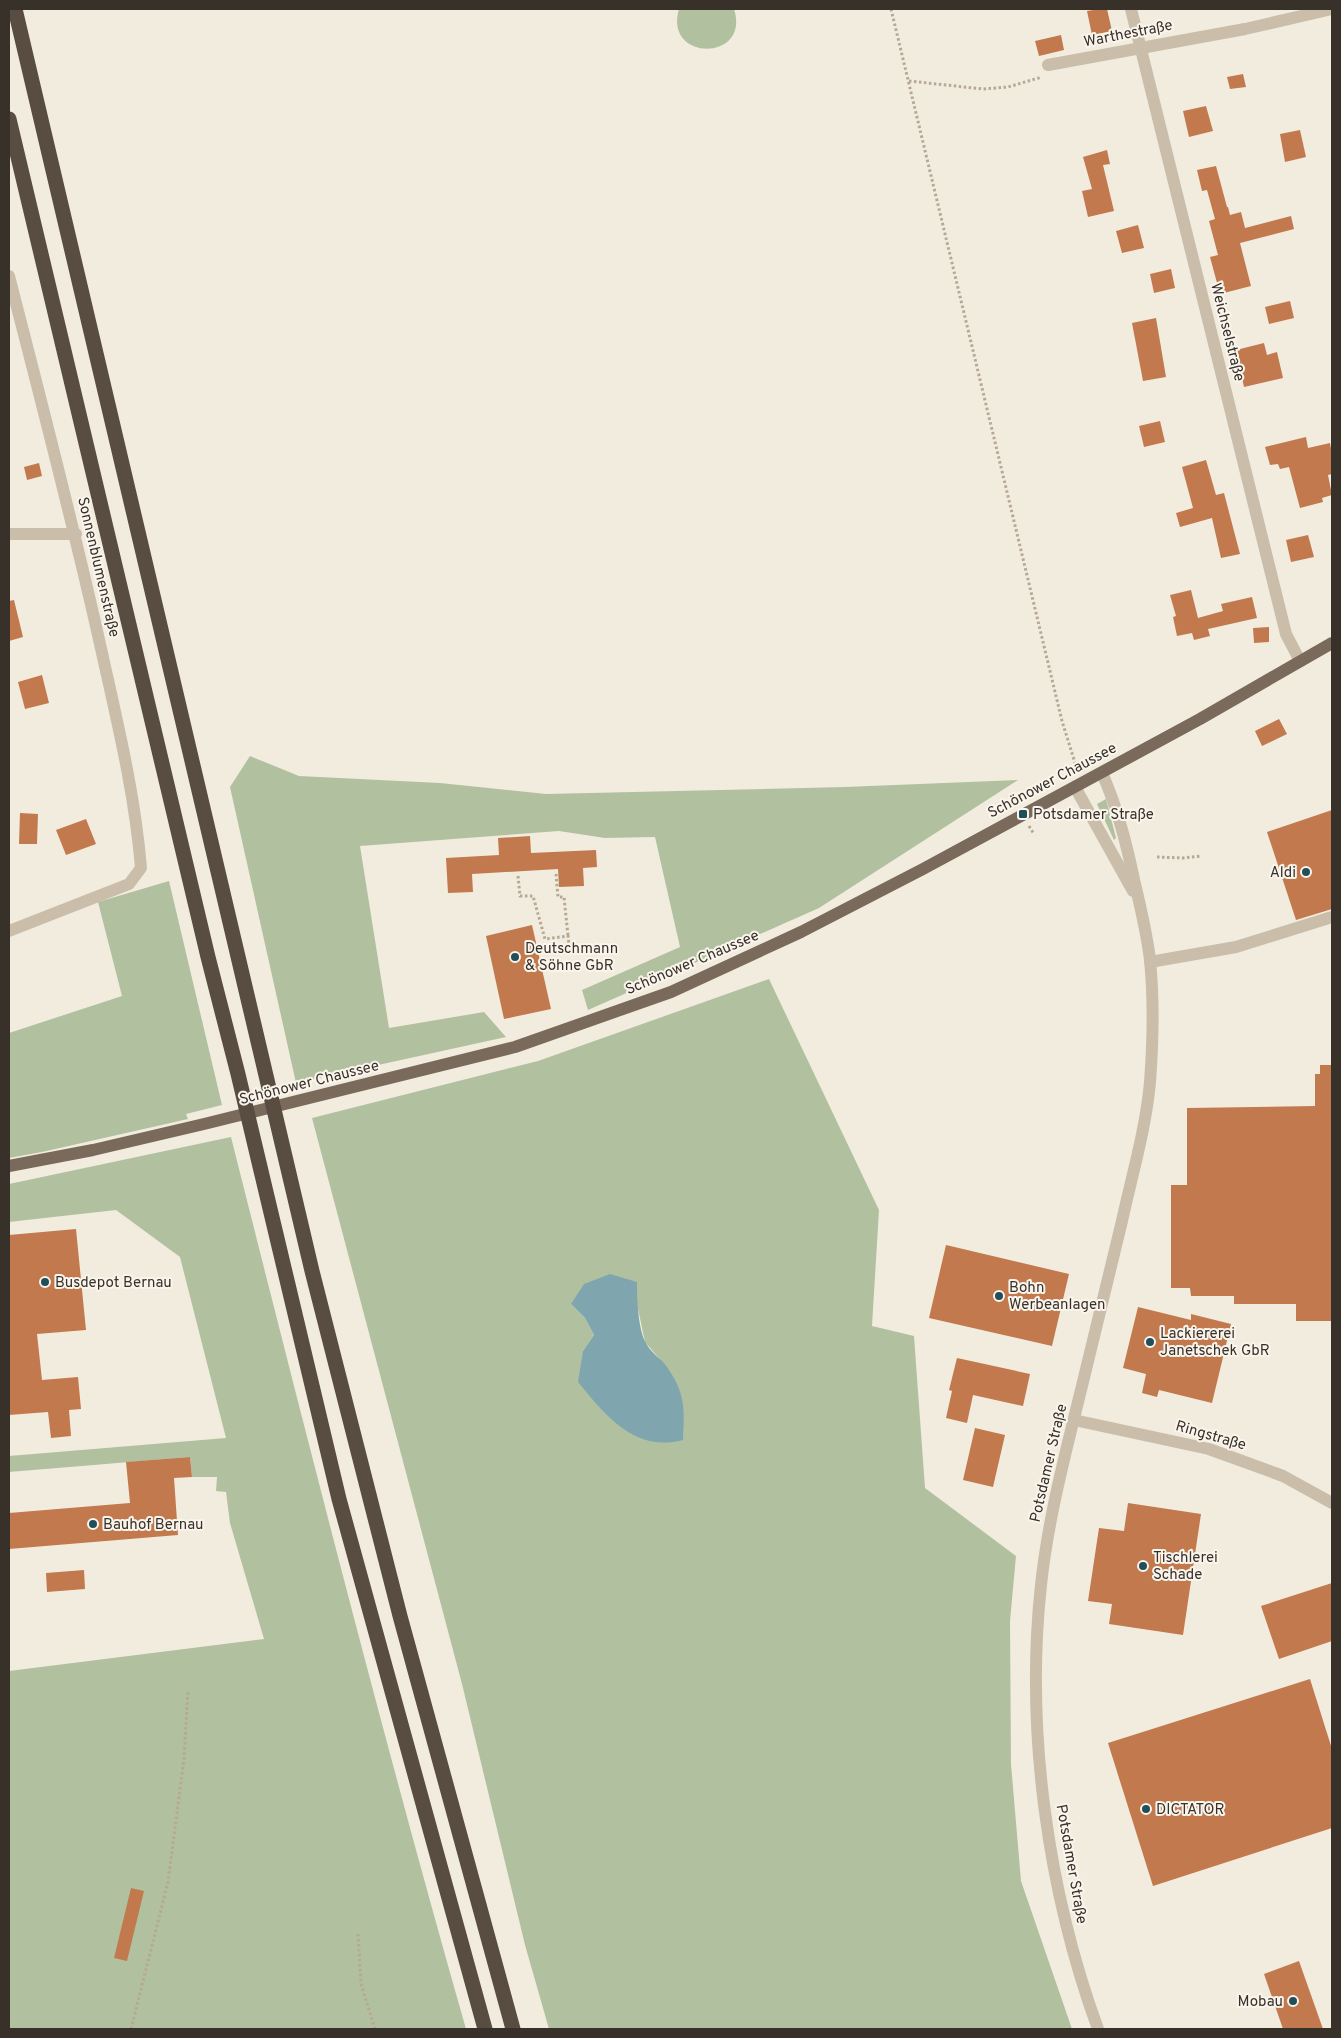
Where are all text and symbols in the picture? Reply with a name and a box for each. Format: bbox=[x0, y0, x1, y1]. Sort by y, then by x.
street label: Warthestraße bbox=[1082, 17, 1174, 52]
street label: Weichselstraße bbox=[1205, 281, 1248, 384]
street label: Sonnenblumenstraße bbox=[72, 495, 123, 639]
street label: Schönower Chaussee bbox=[985, 739, 1120, 823]
place label: Potsdamer Straße bbox=[1033, 806, 1154, 825]
marker: Potsdamer Straße bbox=[1017, 808, 1029, 820]
place label: Aldi bbox=[1270, 864, 1296, 883]
marker: Aldi bbox=[1300, 866, 1312, 878]
street label: Schönower Chaussee bbox=[623, 927, 762, 1000]
place label: Deutschmann & Söhne GbR bbox=[525, 940, 618, 976]
marker: Deutschmann & Söhne GbR bbox=[509, 951, 521, 963]
street label: Schönower Chaussee bbox=[237, 1057, 381, 1110]
place label: Busdepot Bernau bbox=[55, 1274, 172, 1293]
marker: Busdepot Bernau bbox=[39, 1276, 51, 1288]
place label: Bohn Werbeanlagen bbox=[1009, 1279, 1106, 1315]
marker: Bohn Werbeanlagen bbox=[993, 1290, 1005, 1302]
place label: Lackiererei Janetschek GbR bbox=[1160, 1325, 1270, 1361]
marker: Lackiererei Janetschek GbR bbox=[1144, 1336, 1156, 1348]
street label: Potsdamer Straße bbox=[1027, 1402, 1072, 1524]
street label: Ringstraße bbox=[1173, 1417, 1248, 1456]
place label: Bauhof Bernau bbox=[103, 1516, 204, 1535]
marker: Bauhof Bernau bbox=[87, 1518, 99, 1530]
place label: Tischlerei Schade bbox=[1153, 1549, 1218, 1585]
marker: Tischlerei Schade bbox=[1137, 1560, 1149, 1572]
place label: DICTATOR bbox=[1156, 1801, 1224, 1820]
street label: Potsdamer Straße bbox=[1051, 1803, 1090, 1925]
marker: DICTATOR bbox=[1140, 1803, 1152, 1815]
place label: Mobau bbox=[1238, 1993, 1283, 2012]
marker: Mobau bbox=[1287, 1995, 1299, 2007]

